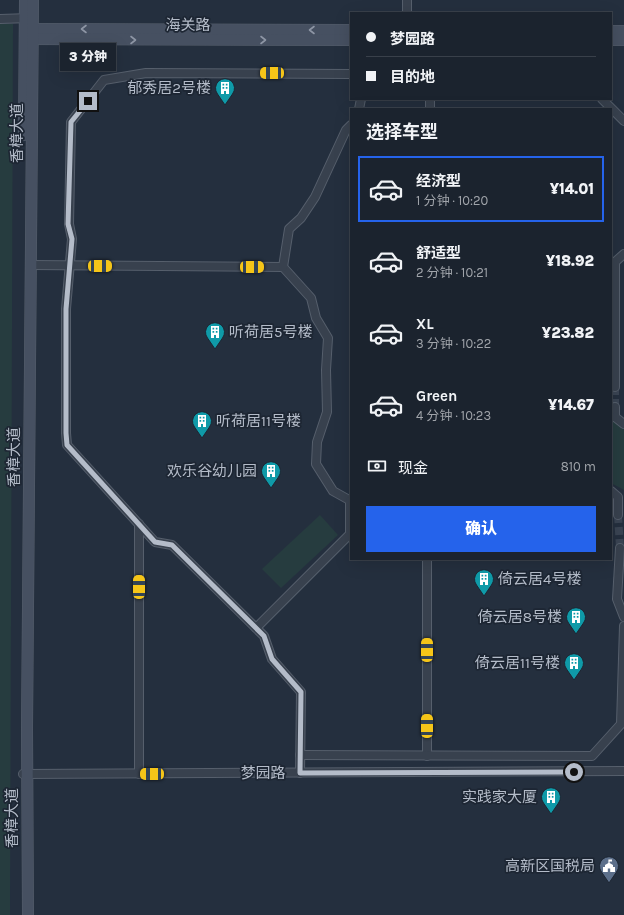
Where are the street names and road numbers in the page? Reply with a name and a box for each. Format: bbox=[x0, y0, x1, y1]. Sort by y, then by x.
street label: 海关路 bbox=[165, 16, 211, 34]
street label: 香樟大道 bbox=[8, 103, 26, 163]
street label: 香樟大道 bbox=[5, 427, 23, 487]
street label: 梦园路 bbox=[240, 764, 286, 782]
street label: 香樟大道 bbox=[3, 788, 21, 848]

